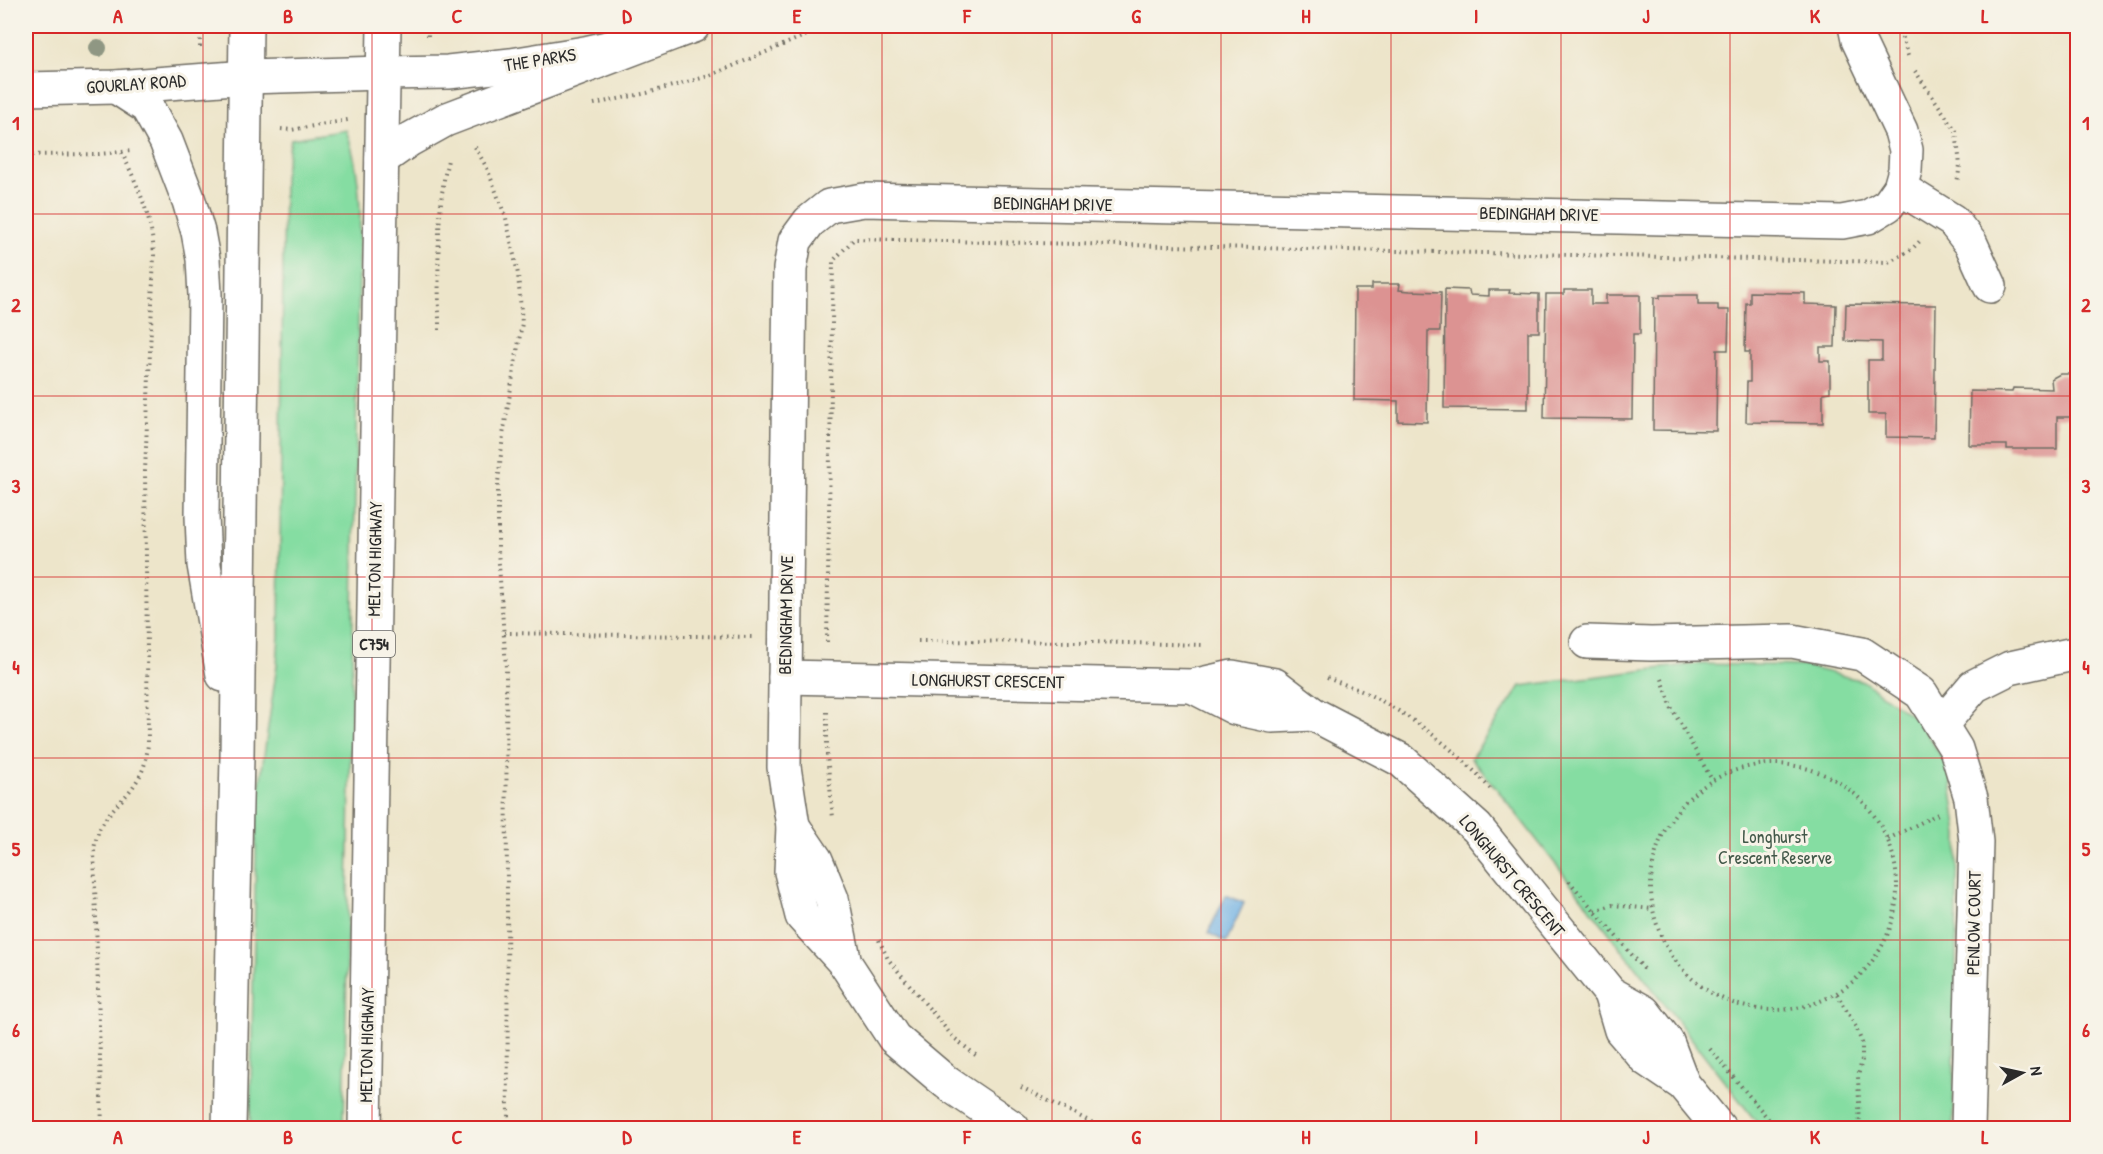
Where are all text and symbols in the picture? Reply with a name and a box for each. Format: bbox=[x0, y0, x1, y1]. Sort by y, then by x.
text: A bbox=[113, 2, 123, 29]
text: B bbox=[283, 2, 293, 29]
text: C bbox=[452, 2, 463, 29]
text: D bbox=[622, 2, 632, 29]
text: E bbox=[793, 2, 802, 29]
text: F bbox=[962, 2, 972, 29]
text: G bbox=[1131, 2, 1141, 29]
text: H bbox=[1301, 2, 1311, 29]
text: I bbox=[1474, 2, 1478, 29]
text: J bbox=[1642, 2, 1650, 29]
text: K bbox=[1810, 2, 1821, 29]
text: L bbox=[1981, 2, 1989, 29]
street label: THE PARKS bbox=[502, 42, 578, 78]
street label: GOURLAY ROAD bbox=[85, 68, 187, 99]
text: 1 bbox=[12, 109, 20, 136]
text: 1 bbox=[2082, 109, 2090, 136]
street label: BEDINGHAM DRIVE bbox=[993, 190, 1113, 217]
street label: BEDINGHAM DRIVE bbox=[1479, 200, 1599, 227]
text: 2 bbox=[11, 291, 21, 318]
text: 2 bbox=[2081, 291, 2091, 318]
text: 3 bbox=[12, 472, 21, 499]
text: 3 bbox=[2082, 472, 2091, 499]
street label: MELTON HIGHWAY bbox=[361, 501, 388, 617]
street label: BEDINGHAM DRIVE bbox=[772, 555, 799, 675]
road number: C754 bbox=[353, 631, 395, 657]
text: 4 bbox=[12, 653, 20, 680]
text: 4 bbox=[2082, 653, 2090, 680]
street label: LONGHURST CRESCENT bbox=[912, 667, 1065, 694]
street label: LONGHURST CRESCENT bbox=[1454, 809, 1571, 942]
park label: Longhurst Crescent Reserve bbox=[1718, 824, 1832, 870]
text: 5 bbox=[12, 835, 21, 862]
text: 5 bbox=[2082, 835, 2091, 862]
street label: PENLOW COURT bbox=[1960, 870, 1987, 975]
street label: MELTON HIGHWAY bbox=[353, 987, 380, 1103]
text: 6 bbox=[12, 1016, 20, 1043]
text: 6 bbox=[2082, 1016, 2090, 1043]
north arrow bbox=[1992, 1043, 2052, 1103]
text: N bbox=[2025, 1065, 2048, 1077]
text: A bbox=[113, 1123, 123, 1150]
text: B bbox=[283, 1123, 293, 1150]
text: C bbox=[452, 1123, 463, 1150]
text: D bbox=[622, 1123, 632, 1150]
text: E bbox=[793, 1123, 802, 1150]
text: F bbox=[962, 1123, 972, 1150]
text: G bbox=[1131, 1123, 1141, 1150]
text: H bbox=[1301, 1123, 1311, 1150]
text: I bbox=[1474, 1123, 1478, 1150]
text: J bbox=[1642, 1123, 1650, 1150]
text: K bbox=[1810, 1123, 1821, 1150]
text: L bbox=[1981, 1123, 1989, 1150]

